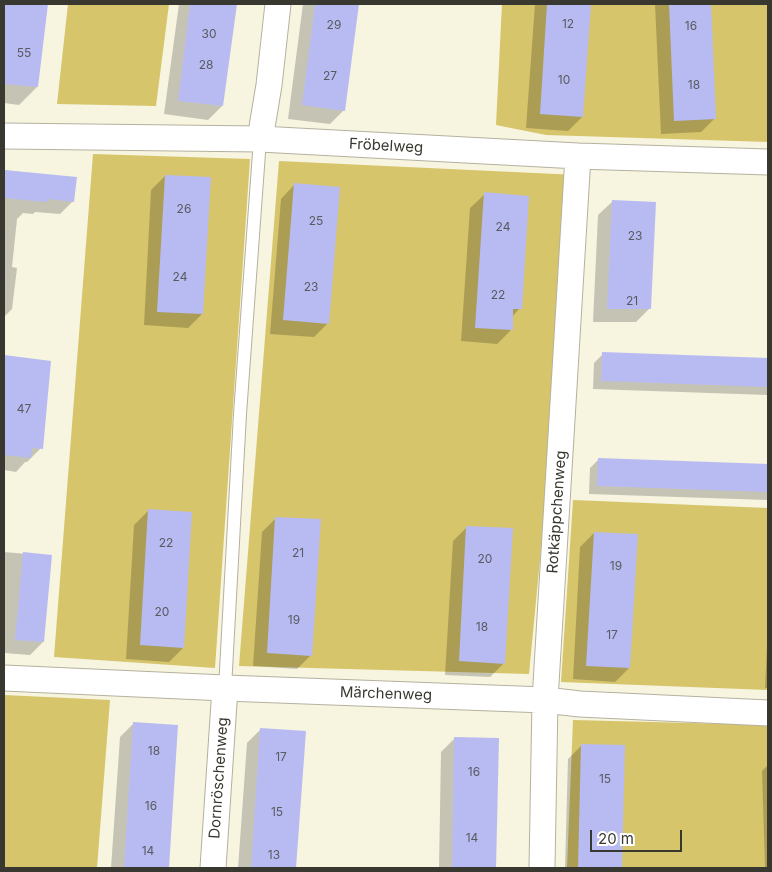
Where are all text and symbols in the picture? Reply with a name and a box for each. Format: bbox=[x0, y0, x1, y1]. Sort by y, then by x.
house number: 12 bbox=[562, 17, 574, 31]
house number: 29 bbox=[327, 18, 341, 32]
house number: 16 bbox=[685, 19, 697, 33]
house number: 30 bbox=[202, 27, 216, 41]
house number: 55 bbox=[17, 46, 31, 60]
house number: 28 bbox=[199, 58, 213, 72]
house number: 27 bbox=[323, 69, 337, 83]
house number: 10 bbox=[558, 73, 570, 87]
house number: 18 bbox=[688, 78, 700, 92]
street label: Fröbelweg bbox=[348, 135, 424, 157]
house number: 26 bbox=[177, 202, 191, 216]
house number: 25 bbox=[309, 214, 323, 228]
house number: 24 bbox=[496, 220, 510, 234]
house number: 23 bbox=[628, 229, 642, 243]
house number: 24 bbox=[173, 270, 187, 284]
house number: 23 bbox=[304, 280, 318, 294]
house number: 22 bbox=[491, 288, 505, 302]
house number: 21 bbox=[626, 294, 638, 308]
house number: 47 bbox=[17, 402, 31, 416]
street label: Rotkäppchenweg bbox=[544, 450, 570, 574]
house number: 22 bbox=[159, 536, 173, 550]
house number: 21 bbox=[292, 546, 304, 560]
house number: 20 bbox=[478, 552, 492, 566]
house number: 19 bbox=[610, 559, 622, 573]
house number: 20 bbox=[155, 605, 169, 619]
house number: 19 bbox=[288, 613, 300, 627]
house number: 18 bbox=[476, 620, 488, 634]
house number: 17 bbox=[606, 628, 618, 642]
street label: Märchenweg bbox=[340, 683, 432, 705]
street label: Dornröschenweg bbox=[206, 717, 232, 839]
house number: 18 bbox=[148, 744, 160, 758]
house number: 17 bbox=[275, 750, 287, 764]
house number: 16 bbox=[468, 765, 480, 779]
house number: 15 bbox=[599, 772, 611, 786]
house number: 16 bbox=[145, 799, 157, 813]
house number: 15 bbox=[271, 805, 283, 819]
scale bar bbox=[592, 820, 684, 852]
text: 20 m bbox=[598, 829, 634, 848]
house number: 14 bbox=[466, 831, 478, 845]
house number: 14 bbox=[142, 844, 154, 858]
house number: 13 bbox=[268, 848, 280, 862]

